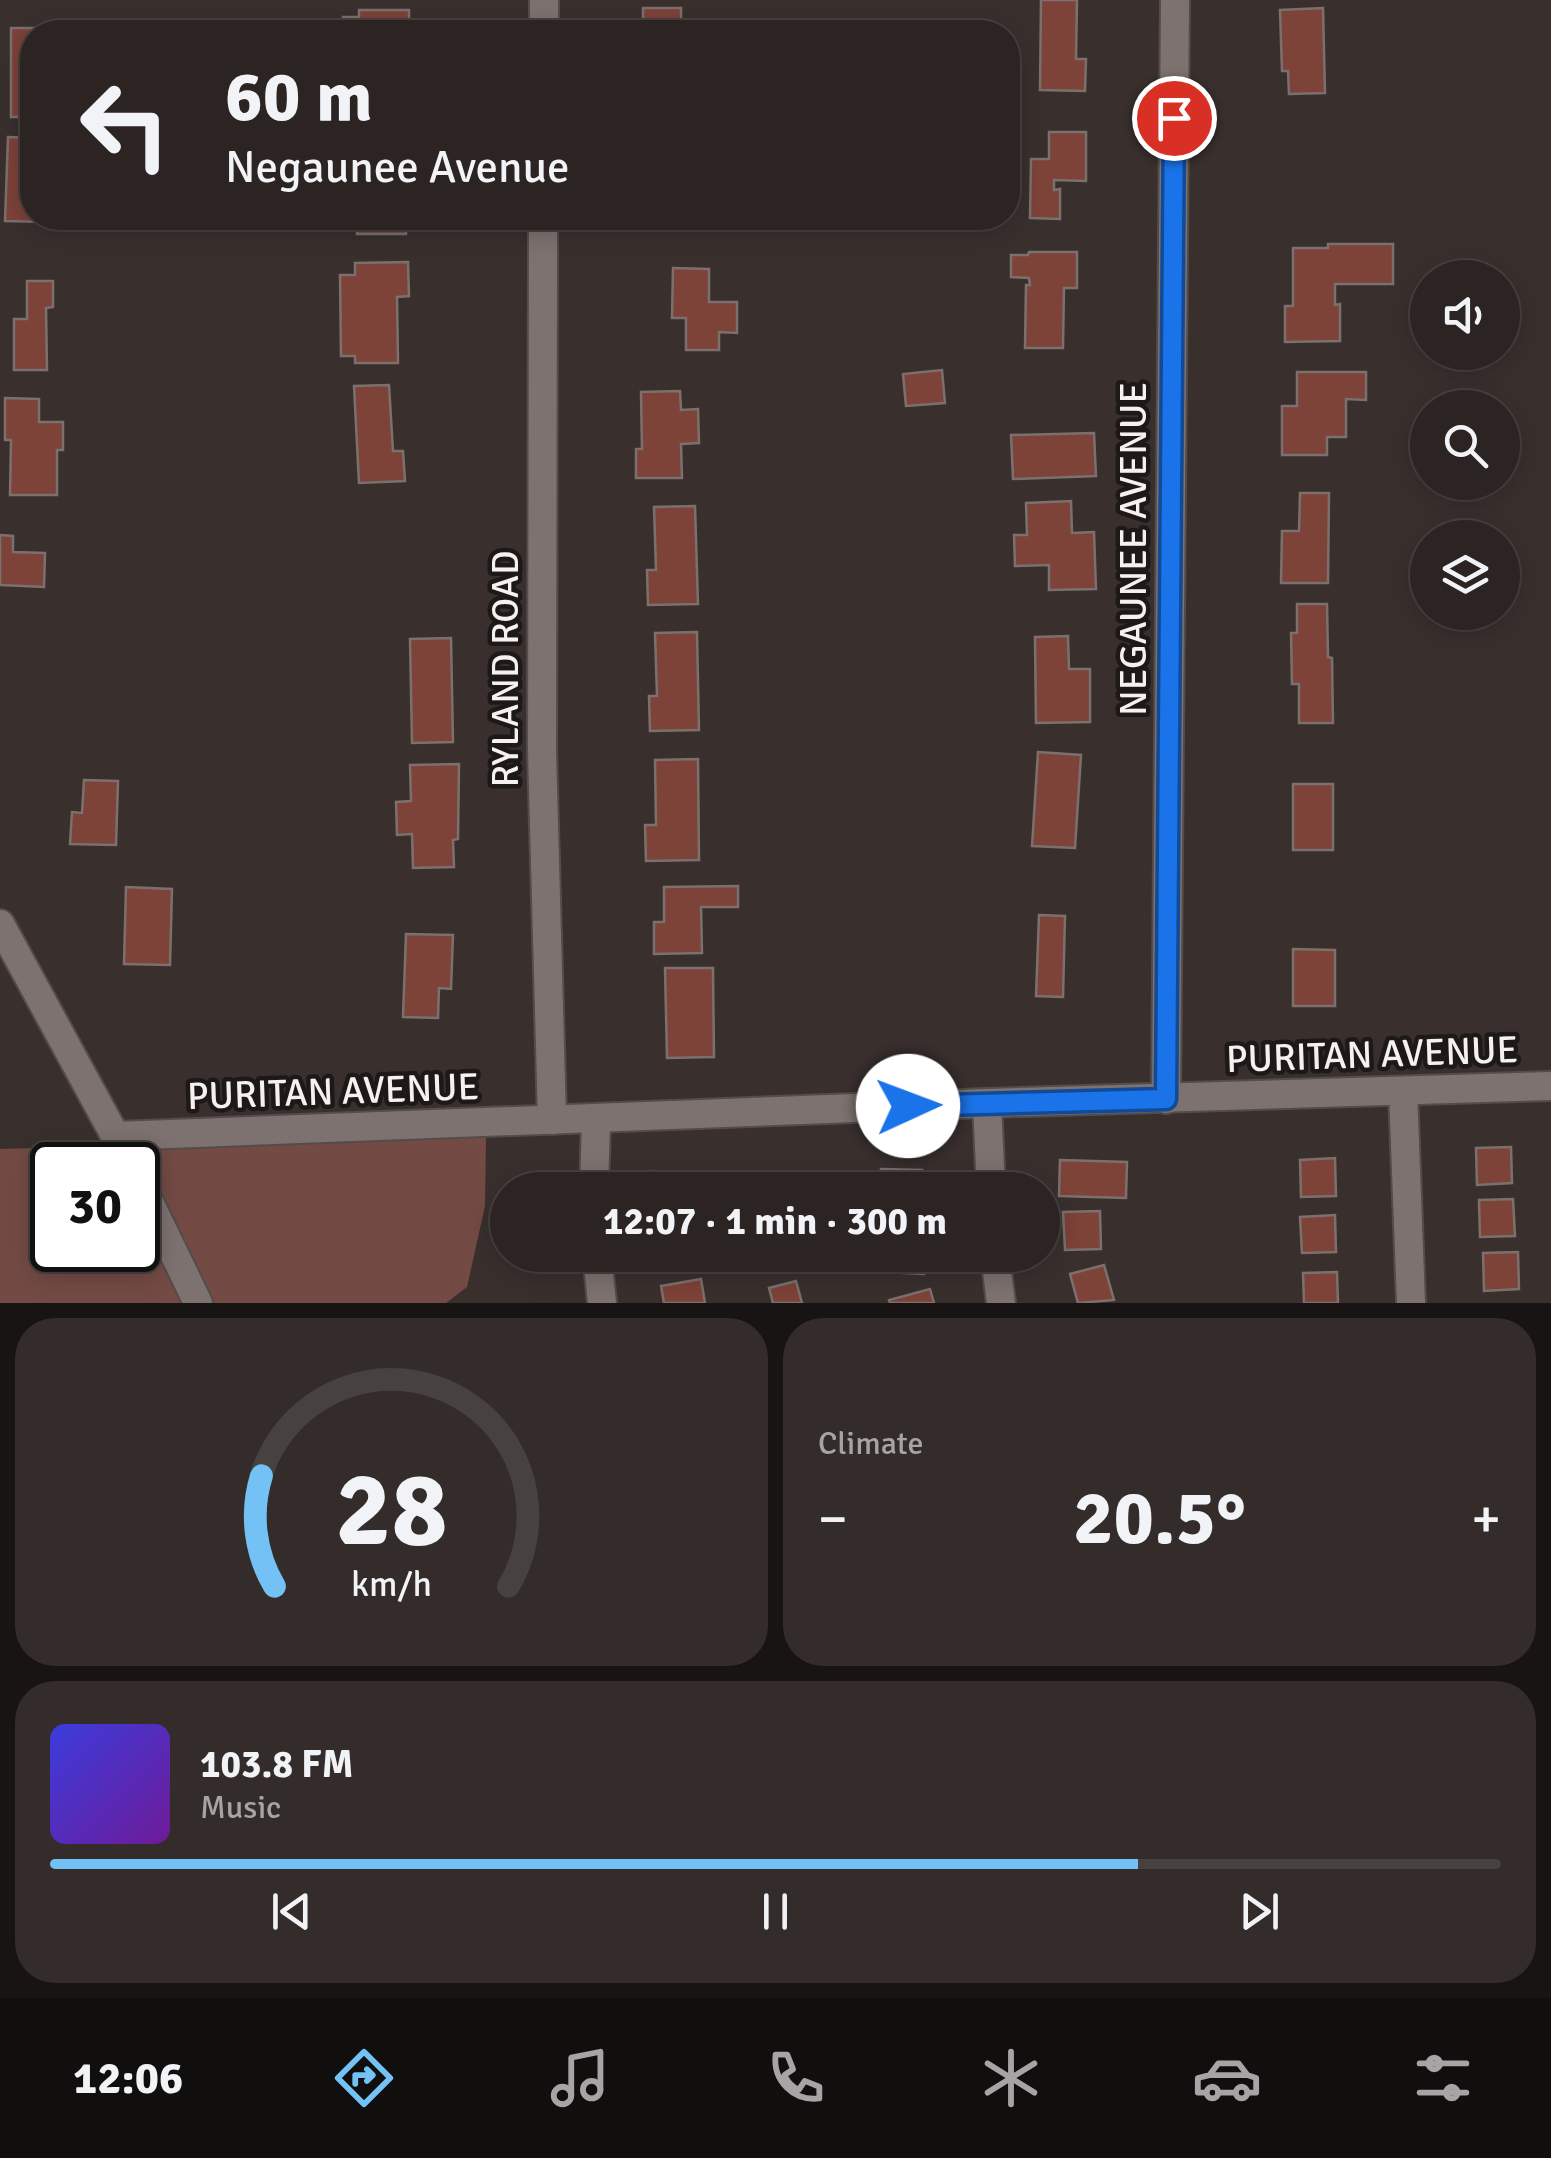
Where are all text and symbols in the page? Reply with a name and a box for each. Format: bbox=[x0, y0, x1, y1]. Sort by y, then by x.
text: 60 m bbox=[225, 54, 373, 140]
icon: left bbox=[60, 60, 190, 190]
pin bbox=[1132, 76, 1217, 161]
icon: arrive bbox=[1147, 91, 1202, 146]
text: Negaunee Avenue bbox=[225, 140, 570, 195]
map controls bbox=[1410, 260, 1520, 630]
button: sound bbox=[1410, 260, 1520, 370]
street label: NEGAUNEE AVENUE bbox=[1110, 382, 1157, 716]
button: search bbox=[1410, 390, 1520, 500]
button: layers bbox=[1410, 520, 1520, 630]
street label: RYLAND ROAD bbox=[482, 550, 529, 788]
street label: PURITAN AVENUE bbox=[1225, 1026, 1519, 1083]
position arrow bbox=[856, 1054, 960, 1158]
street label: PURITAN AVENUE bbox=[186, 1063, 480, 1120]
speed limit sign: 30 bbox=[30, 1142, 160, 1272]
text: 12:07 · 1 min · 300 m bbox=[603, 1198, 947, 1245]
text: Climate bbox=[818, 1424, 924, 1463]
text: 28 bbox=[335, 1446, 448, 1574]
text: 20.5° bbox=[1073, 1472, 1246, 1565]
text: − bbox=[818, 1485, 848, 1553]
text: + bbox=[1471, 1485, 1501, 1553]
text: km/h bbox=[351, 1562, 432, 1606]
text: 103.8 FM bbox=[200, 1741, 353, 1788]
text: Music bbox=[200, 1788, 281, 1827]
icon: previous bbox=[264, 1884, 319, 1939]
icon: pause bbox=[748, 1884, 803, 1939]
icon: next bbox=[1232, 1884, 1287, 1939]
icon: directions bbox=[329, 2043, 399, 2113]
icon: music bbox=[545, 2043, 615, 2113]
icon: phone bbox=[761, 2043, 831, 2113]
icon: climate bbox=[976, 2043, 1046, 2113]
icon: car bbox=[1192, 2043, 1262, 2113]
icon: filters bbox=[1408, 2043, 1478, 2113]
text: 12:06 bbox=[73, 2051, 183, 2106]

